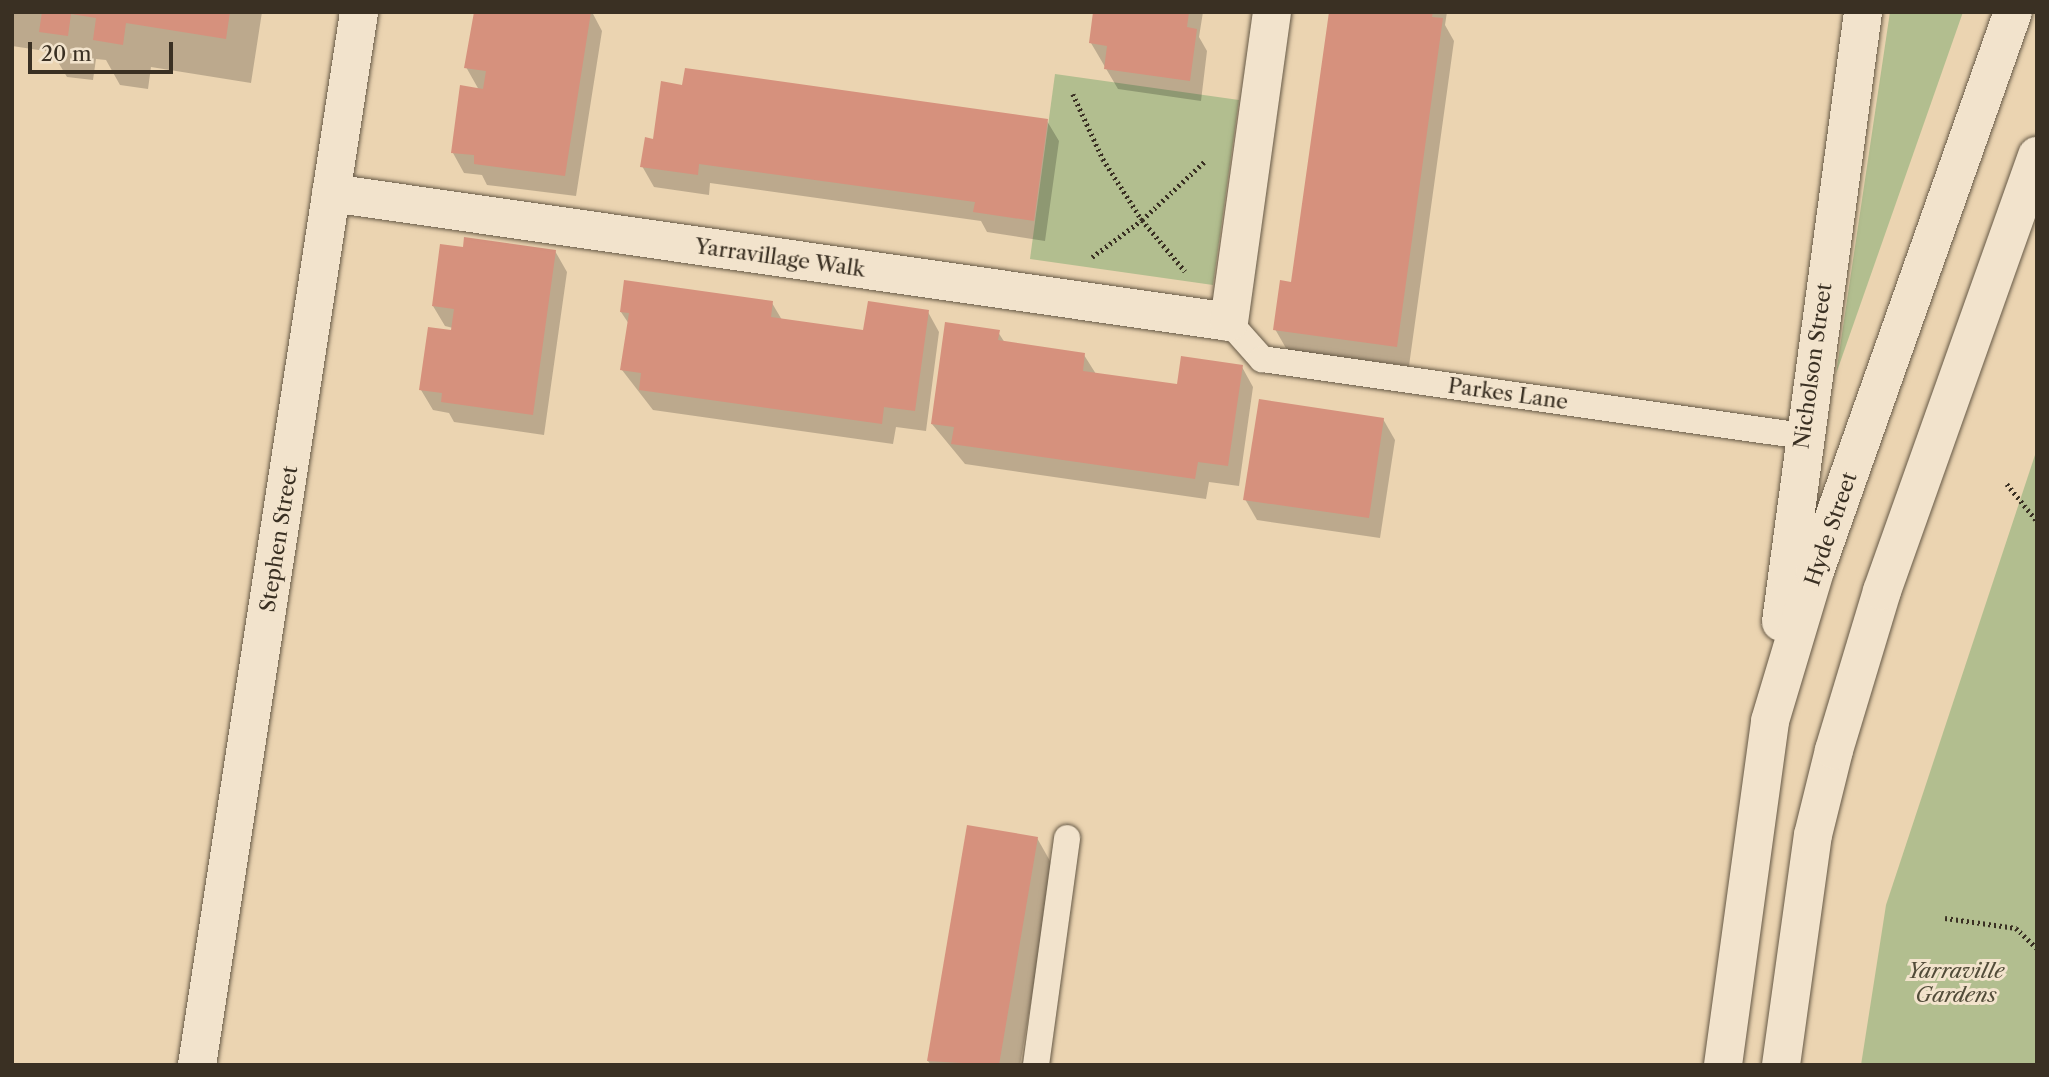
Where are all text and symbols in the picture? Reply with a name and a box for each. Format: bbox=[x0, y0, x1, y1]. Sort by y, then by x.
scale bar bbox=[32, 28, 177, 72]
text: 20 m bbox=[41, 41, 92, 66]
street label: Yarravillage Walk bbox=[693, 234, 867, 282]
street label: Nicholson Street bbox=[1789, 281, 1837, 451]
street label: Parkes Lane bbox=[1446, 373, 1570, 415]
street label: Stephen Street bbox=[255, 464, 303, 614]
street label: Hyde Street bbox=[1800, 469, 1862, 589]
park label: Yarraville Gardens bbox=[1908, 958, 2004, 1008]

